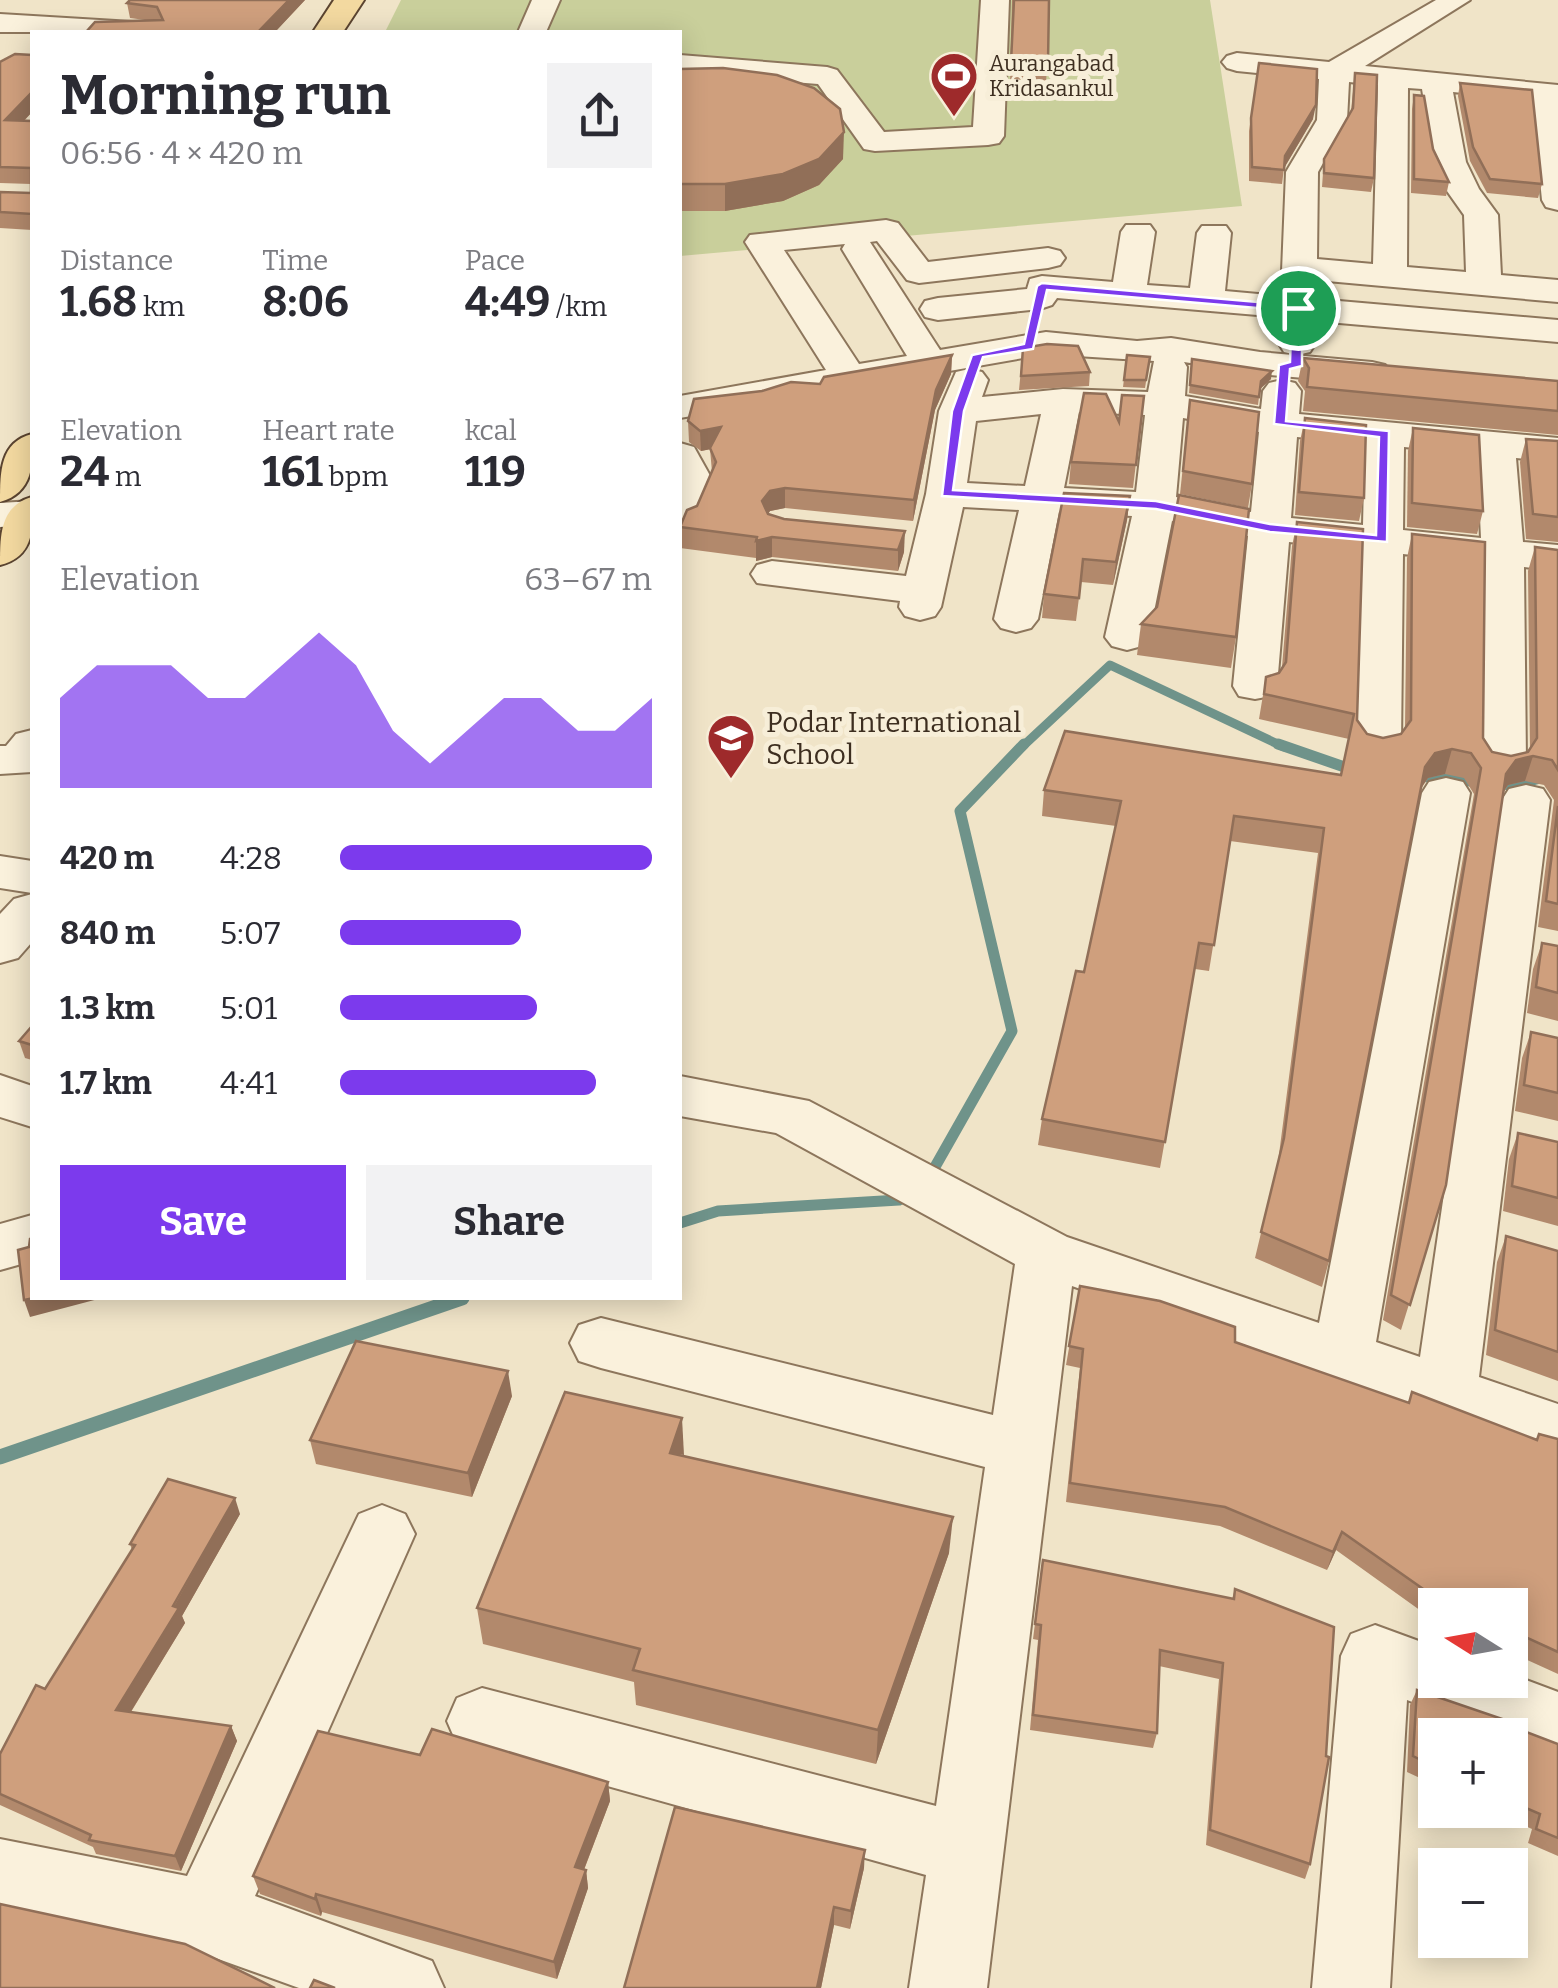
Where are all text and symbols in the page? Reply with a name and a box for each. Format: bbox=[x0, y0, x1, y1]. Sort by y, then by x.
sports icon: Aurangabad Kridasankul bbox=[928, 50, 980, 118]
place label: Aurangabad Kridasankul bbox=[989, 50, 1114, 102]
text: Morning run bbox=[60, 63, 391, 129]
button: share bbox=[547, 63, 652, 168]
text: 06:56 · 4 × 420 m bbox=[60, 134, 303, 172]
text: Distance bbox=[60, 244, 173, 277]
text: Time bbox=[262, 244, 328, 277]
text: Pace bbox=[465, 244, 525, 277]
pin bbox=[1256, 266, 1341, 351]
text: 1.68 bbox=[60, 277, 137, 327]
text: 8:06 bbox=[262, 277, 349, 327]
text: 4:49 bbox=[465, 277, 550, 327]
icon: arrive bbox=[1271, 281, 1326, 336]
text: km bbox=[137, 290, 185, 323]
text: /km bbox=[550, 290, 607, 323]
text: Elevation bbox=[60, 414, 182, 447]
text: Heart rate bbox=[262, 414, 395, 447]
text: kcal bbox=[465, 414, 517, 447]
text: 24 bbox=[60, 447, 109, 497]
text: 161 bbox=[262, 447, 323, 497]
text: 119 bbox=[465, 447, 526, 497]
text: m bbox=[109, 460, 142, 493]
text: bpm bbox=[323, 460, 388, 493]
text: Elevation bbox=[60, 560, 200, 598]
text: 63–67 m bbox=[524, 560, 652, 598]
place label: Podar International School bbox=[766, 706, 1021, 771]
school or university icon: Podar International School bbox=[705, 712, 757, 780]
text: 420 m bbox=[60, 839, 154, 877]
text: 4:28 bbox=[220, 839, 282, 877]
text: 840 m bbox=[60, 914, 155, 952]
text: 5:07 bbox=[220, 914, 280, 952]
text: 1.3 km bbox=[60, 989, 155, 1027]
text: 5:01 bbox=[220, 989, 277, 1027]
text: 1.7 km bbox=[60, 1064, 152, 1102]
text: 4:41 bbox=[220, 1064, 277, 1102]
button: Save bbox=[60, 1165, 346, 1280]
button: Share bbox=[366, 1165, 652, 1280]
north arrow bbox=[1418, 1588, 1528, 1698]
map controls bbox=[1418, 1588, 1528, 1958]
button: + bbox=[1418, 1718, 1528, 1828]
button: − bbox=[1418, 1848, 1528, 1958]

